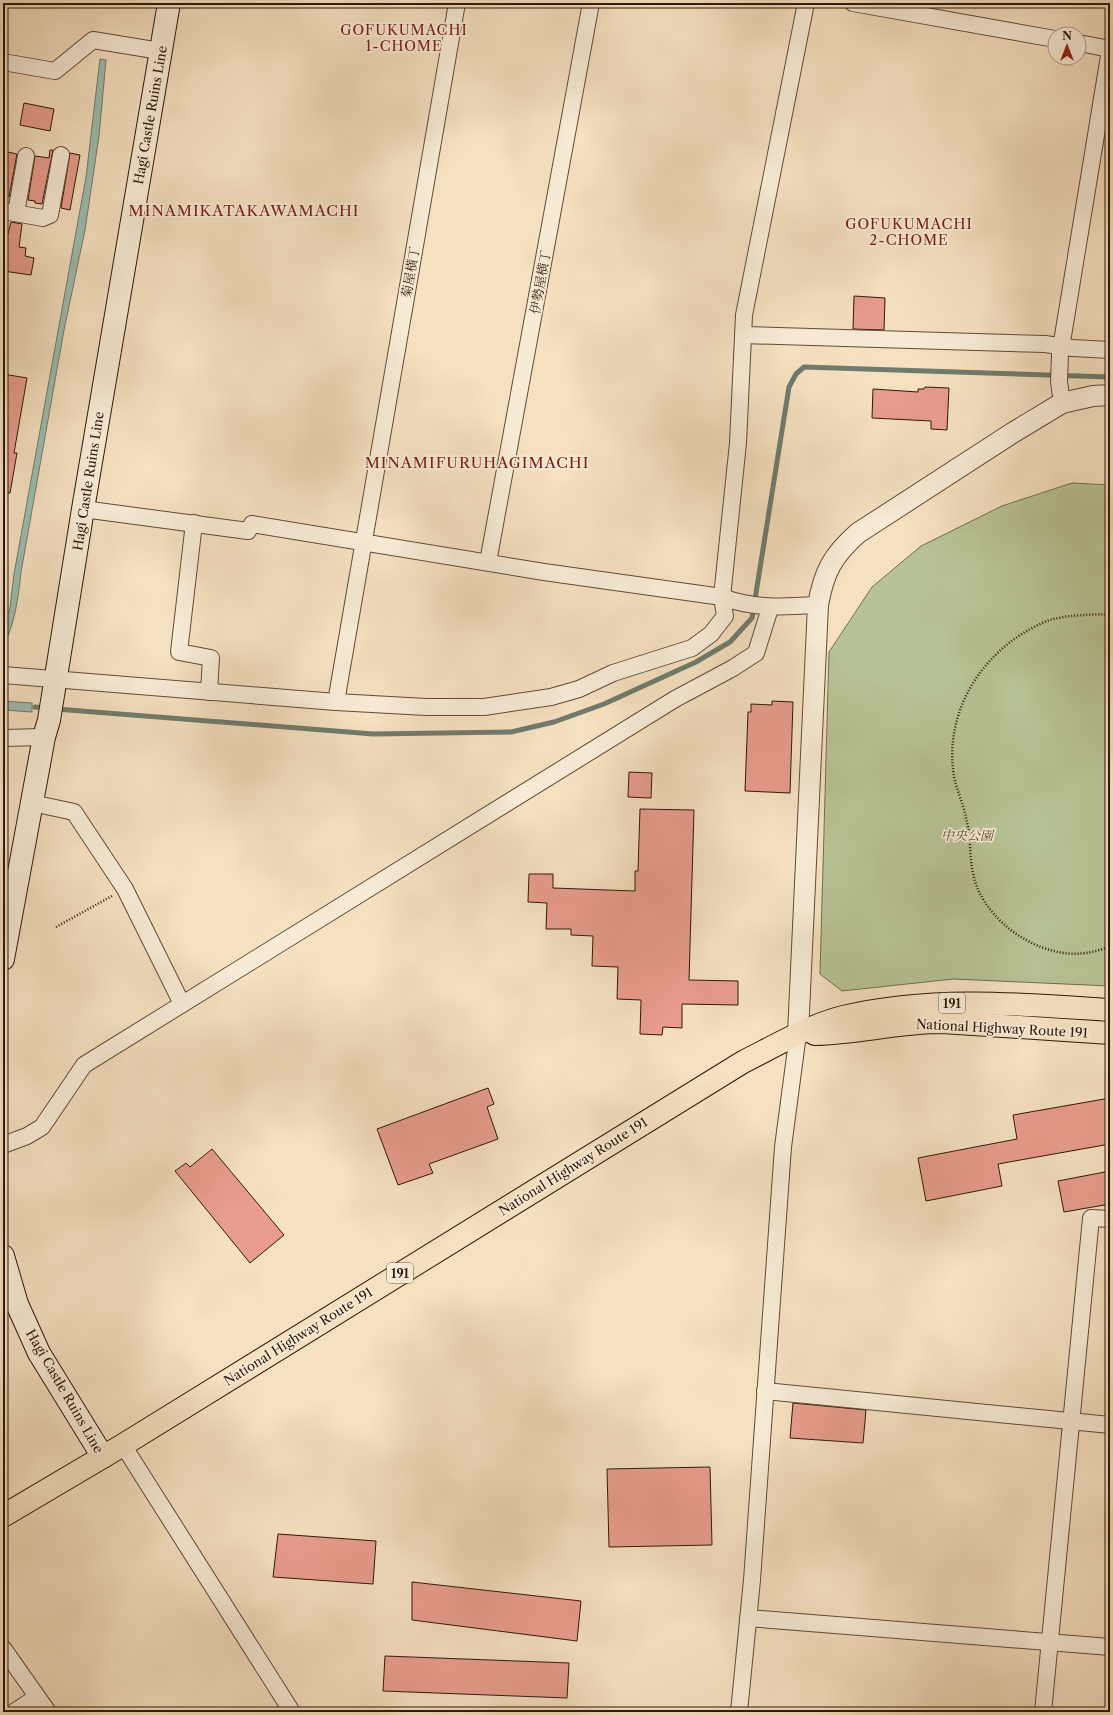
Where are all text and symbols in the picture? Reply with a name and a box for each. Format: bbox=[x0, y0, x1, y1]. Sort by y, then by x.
district label: GOFUKUMACHI 1-CHOME bbox=[340, 21, 468, 55]
north arrow bbox=[1047, 26, 1087, 66]
text: N bbox=[1062, 29, 1072, 43]
street label: Hagi Castle Ruins Line bbox=[130, 44, 170, 186]
district label: MINAMIKATAKAWAMACHI bbox=[129, 201, 359, 220]
district label: GOFUKUMACHI 2-CHOME bbox=[845, 215, 973, 249]
street label: 菊屋横丁 bbox=[398, 245, 422, 299]
street label: 伊勢屋横丁 bbox=[526, 249, 554, 315]
street label: Hagi Castle Ruins Line bbox=[69, 410, 107, 552]
district label: MINAMIFURUHAGIMACHI bbox=[365, 453, 589, 472]
park label: 中央公園 bbox=[941, 827, 995, 843]
road number: 191 bbox=[939, 993, 965, 1013]
street label: National Highway Route 191 bbox=[916, 1016, 1089, 1041]
street label: National Highway Route 191 bbox=[496, 1113, 651, 1218]
road number: 191 bbox=[387, 1263, 413, 1283]
street label: National Highway Route 191 bbox=[221, 1283, 376, 1388]
street label: Hagi Castle Ruins Line bbox=[23, 1326, 107, 1456]

